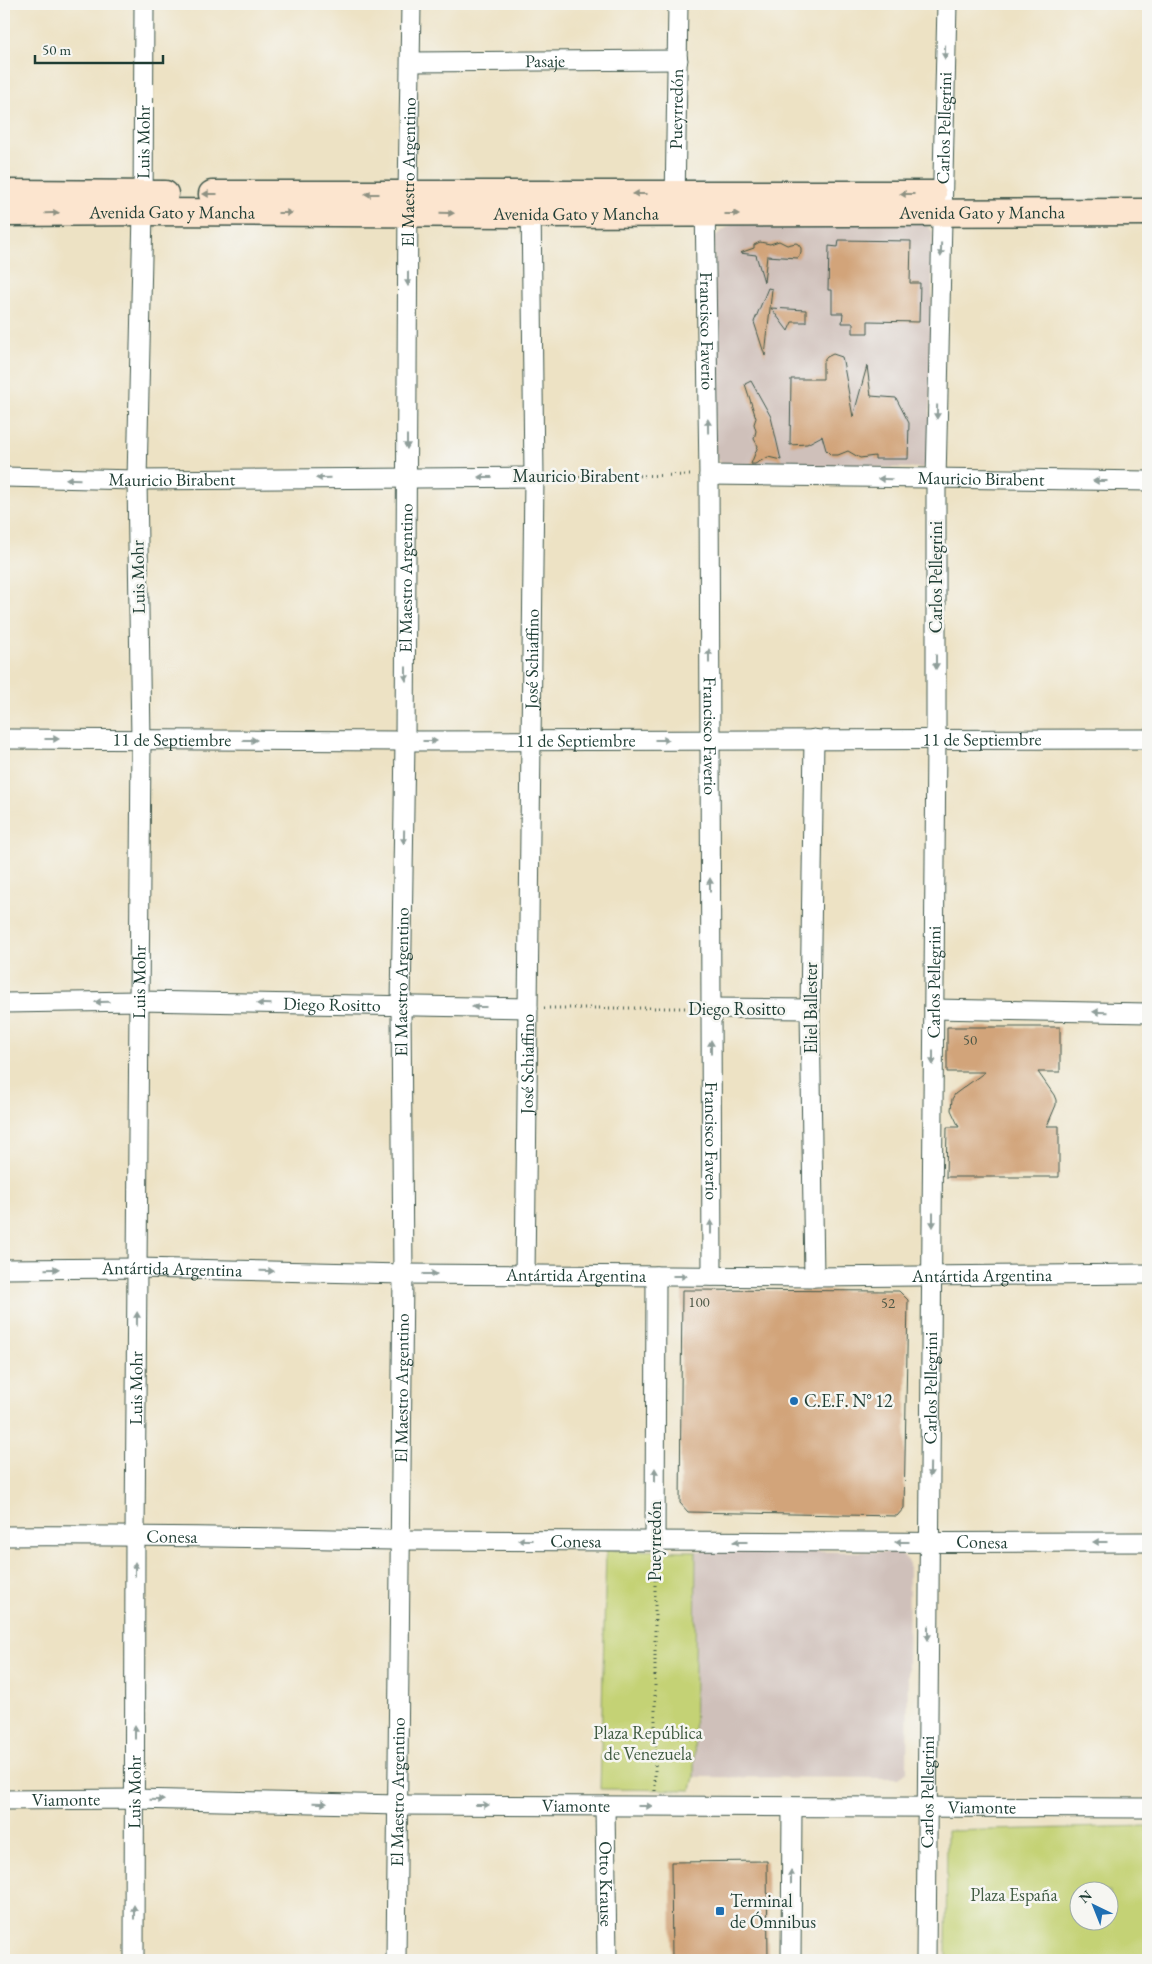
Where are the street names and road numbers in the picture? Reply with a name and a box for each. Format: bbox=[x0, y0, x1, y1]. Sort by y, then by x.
street label: Pasaje bbox=[525, 49, 565, 72]
street label: Pueyrredón bbox=[664, 68, 688, 150]
street label: Carlos Pellegrini bbox=[931, 71, 956, 185]
street label: El Maestro Argentino bbox=[396, 97, 421, 247]
street label: Luis Mohr bbox=[131, 105, 155, 179]
street label: Avenida Gato y Mancha bbox=[88, 200, 256, 224]
street label: Avenida Gato y Mancha bbox=[898, 200, 1066, 224]
street label: Avenida Gato y Mancha bbox=[492, 202, 660, 225]
street label: Francisco Faverio bbox=[695, 272, 720, 390]
street label: Mauricio Birabent bbox=[513, 464, 640, 487]
street label: Mauricio Birabent bbox=[917, 466, 1045, 491]
street label: Mauricio Birabent bbox=[108, 467, 236, 491]
street label: El Maestro Argentino bbox=[393, 503, 417, 653]
street label: Carlos Pellegrini bbox=[924, 520, 947, 633]
street label: Luis Mohr bbox=[125, 540, 150, 614]
street label: José Schiaffino bbox=[519, 609, 544, 711]
street label: Francisco Faverio bbox=[699, 677, 722, 795]
street label: 11 de Septiembre bbox=[923, 727, 1041, 751]
street label: 11 de Septiembre bbox=[113, 728, 231, 751]
street label: 11 de Septiembre bbox=[517, 728, 635, 752]
street label: El Maestro Argentino bbox=[389, 907, 413, 1057]
street label: Carlos Pellegrini bbox=[922, 925, 945, 1038]
street label: Luis Mohr bbox=[127, 945, 150, 1019]
street label: Eliel Ballester bbox=[799, 962, 822, 1054]
street label: Diego Rositto bbox=[283, 992, 381, 1016]
street label: Diego Rositto bbox=[688, 997, 786, 1020]
street label: José Schiaffino bbox=[515, 1014, 539, 1116]
street label: Francisco Faverio bbox=[700, 1082, 724, 1200]
street label: Antártida Argentina bbox=[101, 1256, 243, 1281]
street label: Antártida Argentina bbox=[505, 1263, 647, 1287]
street label: Antártida Argentina bbox=[911, 1263, 1053, 1287]
street label: El Maestro Argentino bbox=[389, 1313, 414, 1463]
street label: Carlos Pellegrini bbox=[918, 1331, 942, 1444]
street label: Luis Mohr bbox=[124, 1351, 147, 1425]
street label: Pueyrredón bbox=[643, 1500, 666, 1581]
street label: Conesa bbox=[146, 1524, 199, 1548]
street label: Conesa bbox=[550, 1529, 602, 1552]
street label: Conesa bbox=[956, 1530, 1008, 1553]
street label: El Maestro Argentino bbox=[385, 1717, 409, 1867]
street label: Carlos Pellegrini bbox=[915, 1735, 939, 1848]
street label: Luis Mohr bbox=[122, 1755, 145, 1829]
street label: Viamonte bbox=[32, 1787, 100, 1811]
street label: Viamonte bbox=[542, 1794, 610, 1817]
street label: Viamonte bbox=[948, 1795, 1016, 1818]
street label: Otto Krause bbox=[594, 1841, 619, 1927]

